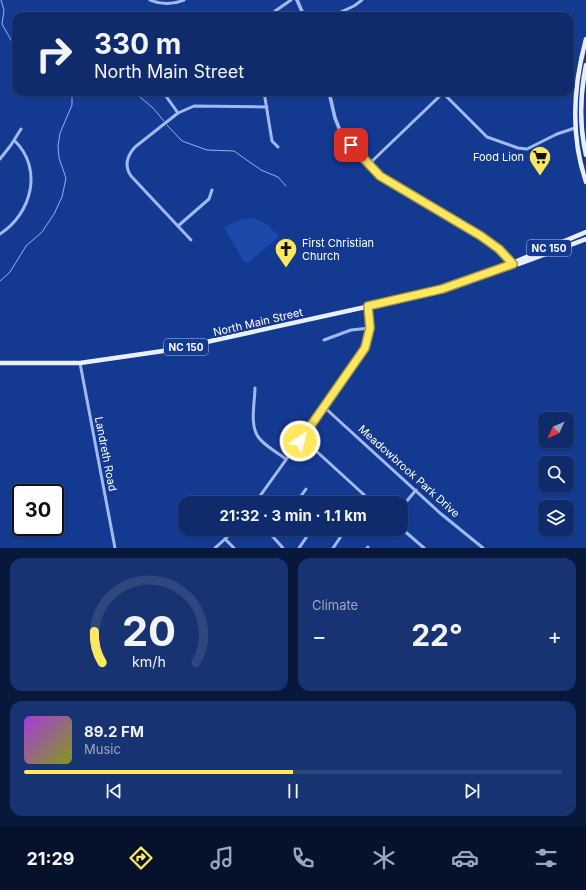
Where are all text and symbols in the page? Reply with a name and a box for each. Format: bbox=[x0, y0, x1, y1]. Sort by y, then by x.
text: 330 m bbox=[94, 27, 181, 61]
icon: right bbox=[28, 28, 80, 80]
text: North Main Street bbox=[94, 61, 244, 82]
pin bbox=[334, 128, 368, 162]
icon: arrive bbox=[340, 134, 362, 156]
supermarket icon: Food Lion bbox=[527, 144, 553, 177]
place label: Food Lion bbox=[473, 150, 524, 164]
church icon: First Christian Church bbox=[273, 236, 299, 269]
place label: First Christian Church bbox=[302, 236, 374, 263]
road number: NC 150 bbox=[527, 240, 571, 256]
street label: North Main Street bbox=[212, 305, 305, 339]
road number: NC 150 bbox=[164, 339, 208, 355]
north arrow bbox=[538, 412, 574, 448]
map controls bbox=[538, 412, 574, 536]
street label: Landreth Road bbox=[92, 415, 120, 493]
position arrow bbox=[279, 420, 321, 462]
street label: Meadowbrook Park Drive bbox=[355, 422, 463, 520]
button: search bbox=[538, 456, 574, 492]
speed limit sign: 30 bbox=[12, 484, 64, 536]
button: layers bbox=[538, 500, 574, 536]
text: 21:32 · 3 min · 1.1 km bbox=[219, 506, 367, 525]
text: Climate bbox=[312, 597, 358, 613]
text: 20 bbox=[122, 605, 176, 655]
text: 22° bbox=[411, 617, 463, 653]
text: − bbox=[312, 623, 327, 649]
text: + bbox=[547, 623, 562, 649]
text: km/h bbox=[132, 652, 166, 669]
text: 89.2 FM bbox=[84, 722, 144, 741]
text: Music bbox=[84, 741, 121, 757]
icon: previous bbox=[103, 780, 125, 802]
icon: pause bbox=[282, 780, 304, 802]
icon: next bbox=[461, 780, 483, 802]
icon: directions bbox=[127, 844, 155, 872]
icon: music bbox=[208, 844, 236, 872]
icon: phone bbox=[289, 844, 317, 872]
icon: climate bbox=[370, 844, 398, 872]
icon: car bbox=[451, 844, 479, 872]
icon: filters bbox=[532, 844, 560, 872]
text: 21:29 bbox=[26, 848, 75, 869]

